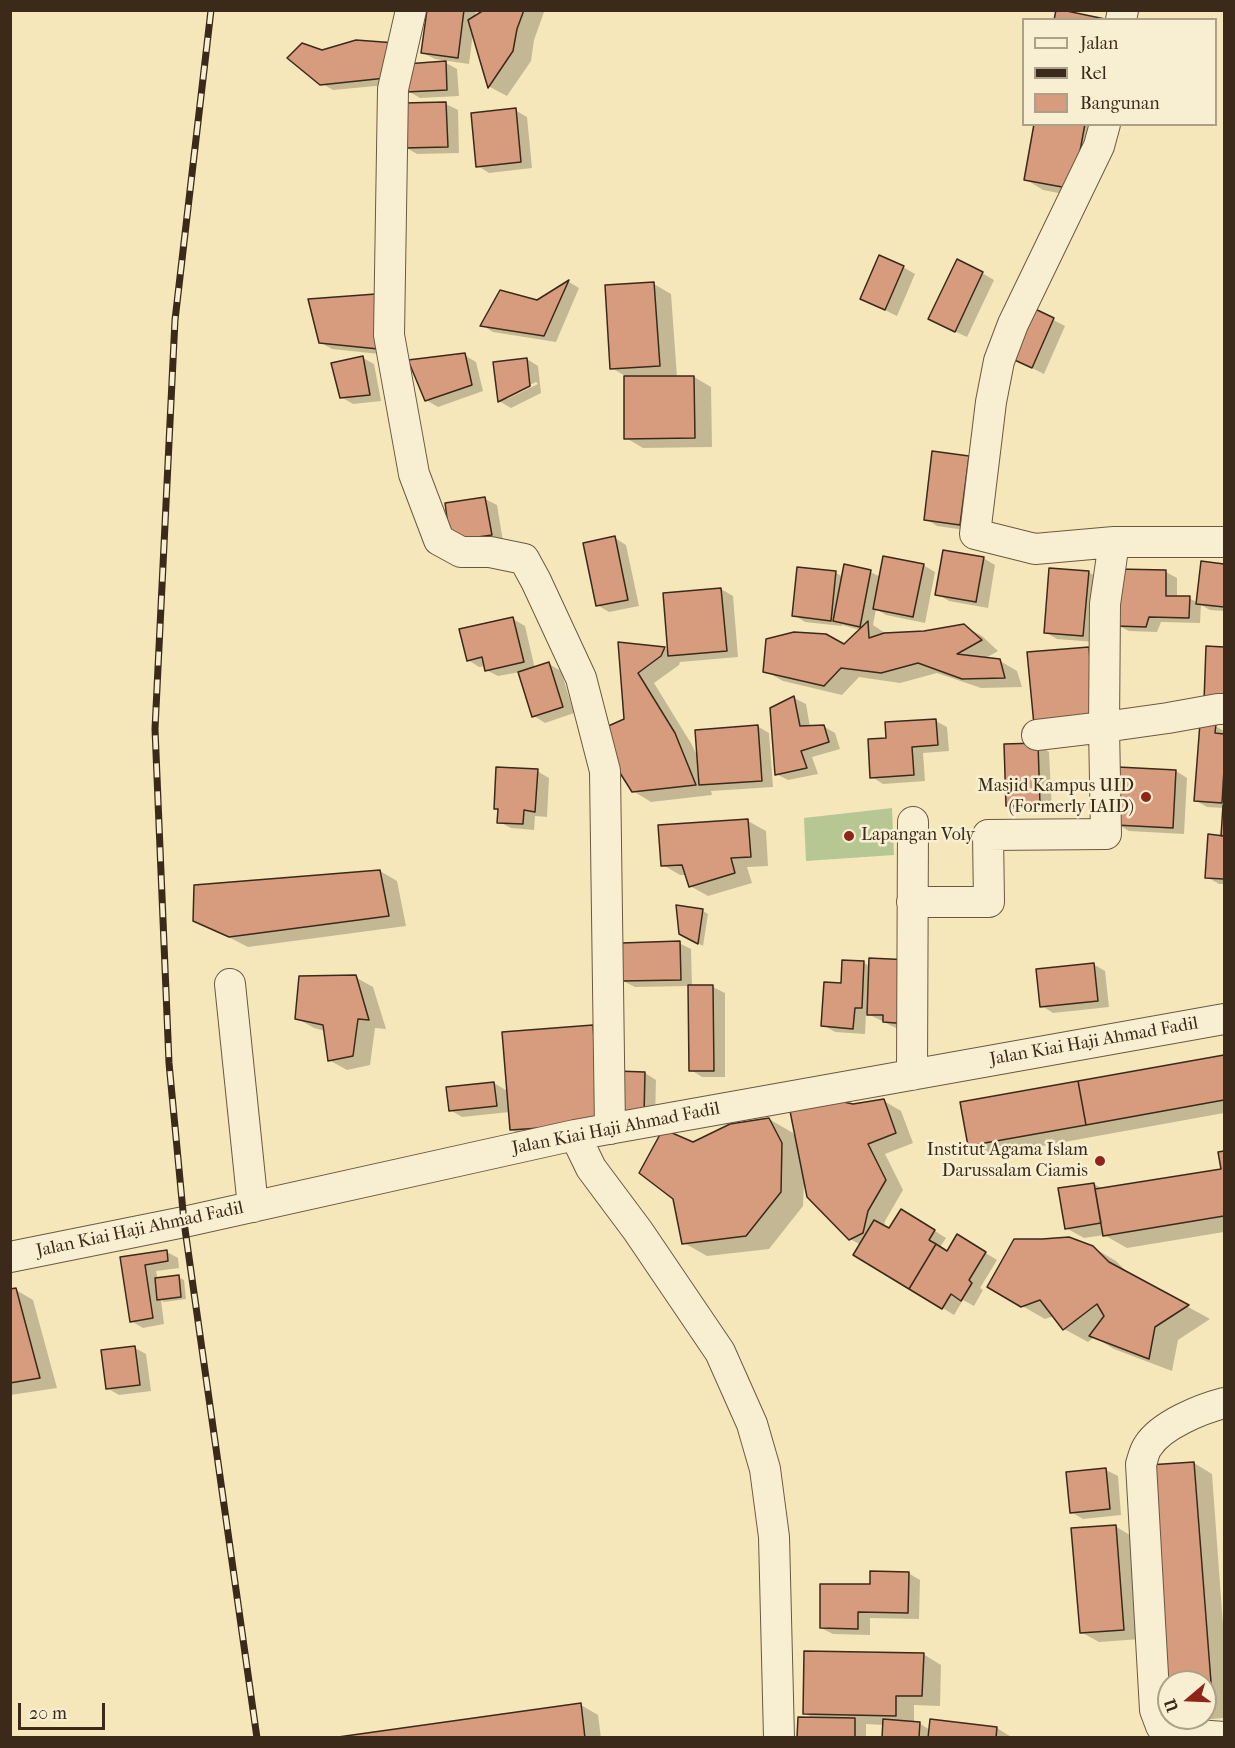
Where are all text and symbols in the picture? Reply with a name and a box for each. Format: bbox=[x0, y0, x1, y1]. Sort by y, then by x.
legend bbox=[1022, 18, 1217, 126]
text: Jalan bbox=[1080, 33, 1118, 54]
text: Rel bbox=[1080, 63, 1107, 84]
text: Bangunan bbox=[1080, 93, 1160, 114]
place label: Masjid Kampus UID (Formerly IAID) bbox=[977, 776, 1134, 818]
marker: Masjid Kampus UID (Formerly IAID) bbox=[1139, 790, 1153, 804]
place label: Lapangan Voly bbox=[861, 825, 975, 847]
marker: Lapangan Voly bbox=[842, 829, 856, 843]
street label: Jalan Kiai Haji Ahmad Fadil bbox=[988, 1013, 1200, 1071]
street label: Jalan Kiai Haji Ahmad Fadil bbox=[510, 1098, 722, 1160]
place label: Institut Agama Islam Darussalam Ciamis bbox=[927, 1140, 1088, 1182]
marker: Institut Agama Islam Darussalam Ciamis bbox=[1093, 1154, 1107, 1168]
street label: Jalan Kiai Haji Ahmad Fadil bbox=[34, 1197, 246, 1263]
north arrow bbox=[1157, 1670, 1217, 1730]
scale bar bbox=[21, 1691, 108, 1729]
text: U bbox=[1160, 1696, 1182, 1714]
text: 20 m bbox=[29, 1703, 67, 1724]

